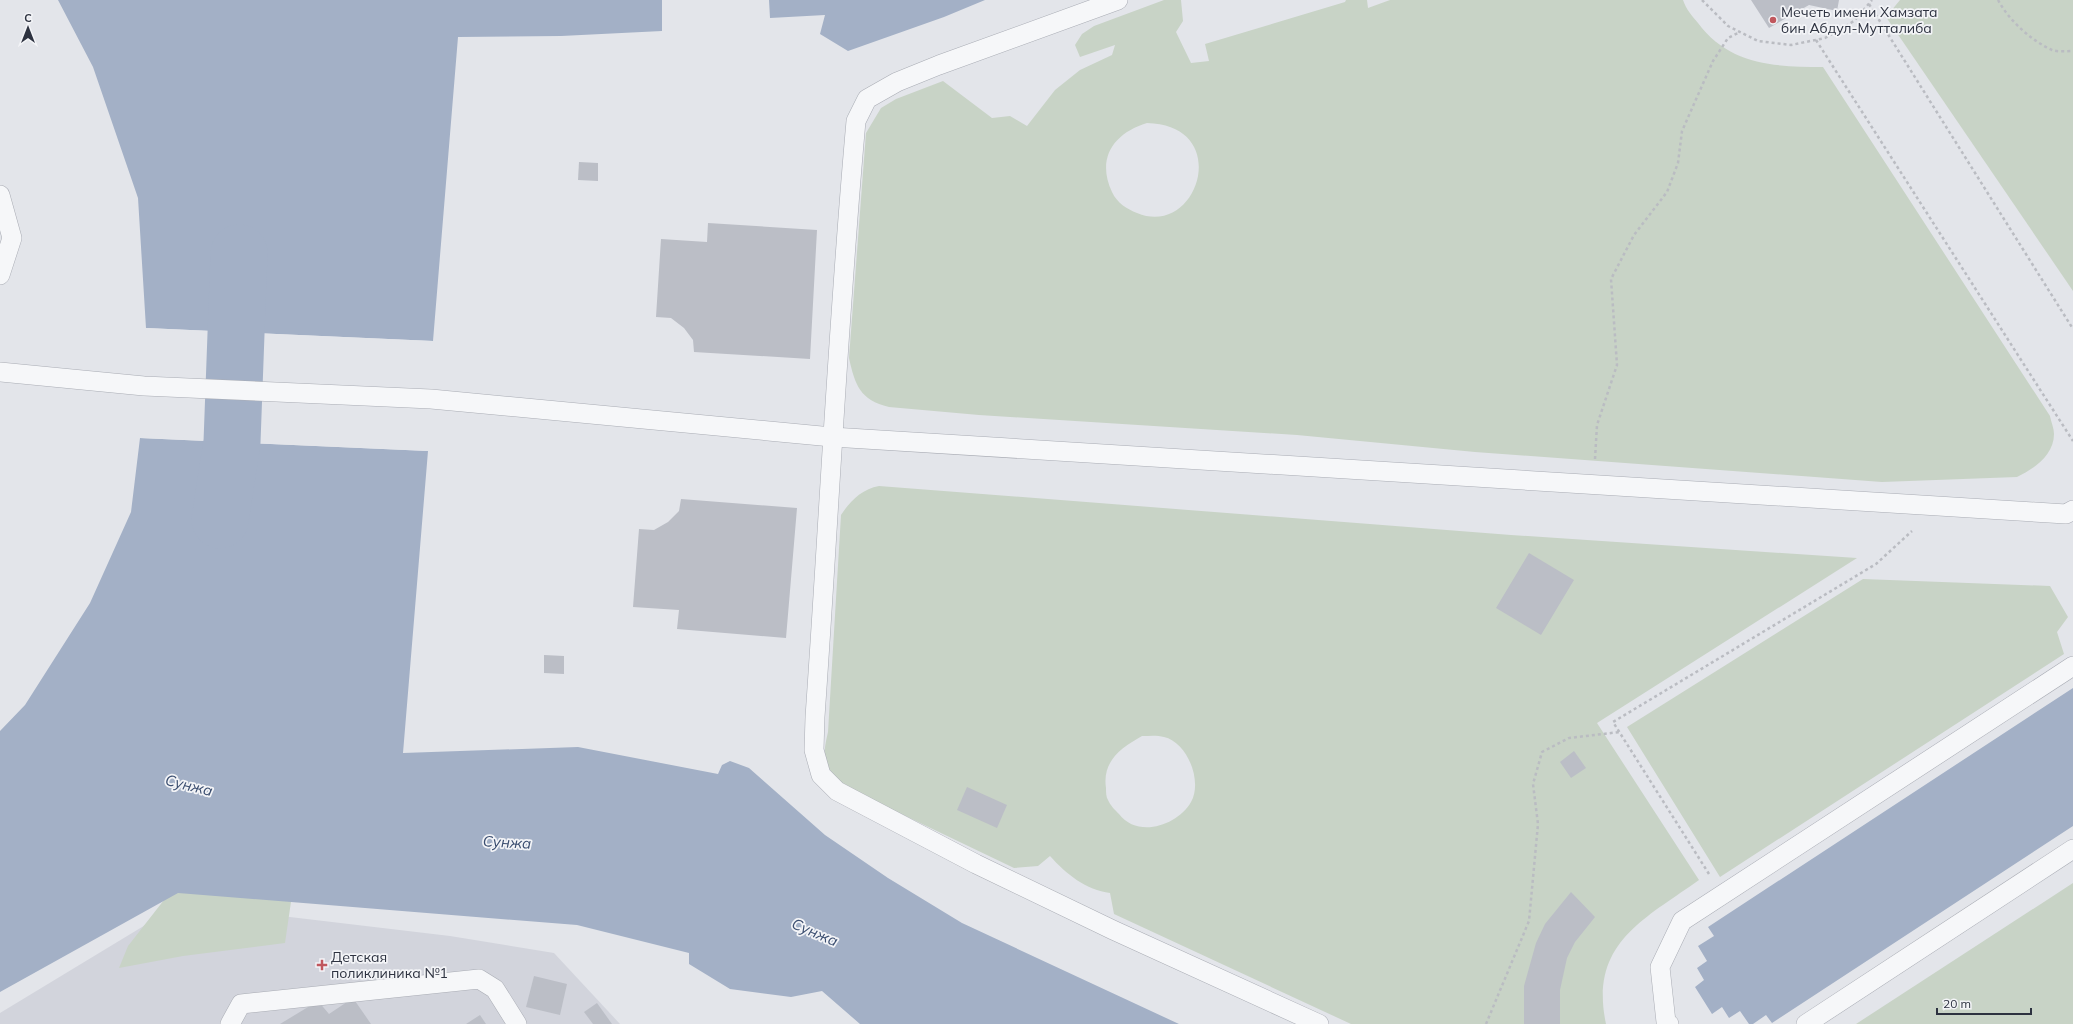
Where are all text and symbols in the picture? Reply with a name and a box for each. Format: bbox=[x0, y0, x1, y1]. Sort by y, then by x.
place label: Мечеть имени Хамзата бин Абдул-Мутталиба bbox=[1781, 3, 1938, 37]
north arrow bbox=[8, 8, 48, 48]
text: С bbox=[24, 11, 32, 25]
marker: Мечеть имени Хамзата бин Абдул-Мутталиба bbox=[1768, 15, 1778, 25]
water label: Сунжа bbox=[163, 770, 215, 800]
water label: Сунжа bbox=[482, 831, 532, 853]
water label: Сунжа bbox=[789, 914, 841, 950]
place label: Детская поликлиника №1 bbox=[331, 948, 448, 982]
marker: Детская поликлиника №1 bbox=[316, 959, 328, 971]
scale bar bbox=[1937, 990, 2031, 1016]
text: 20 m bbox=[1943, 996, 1971, 1011]

